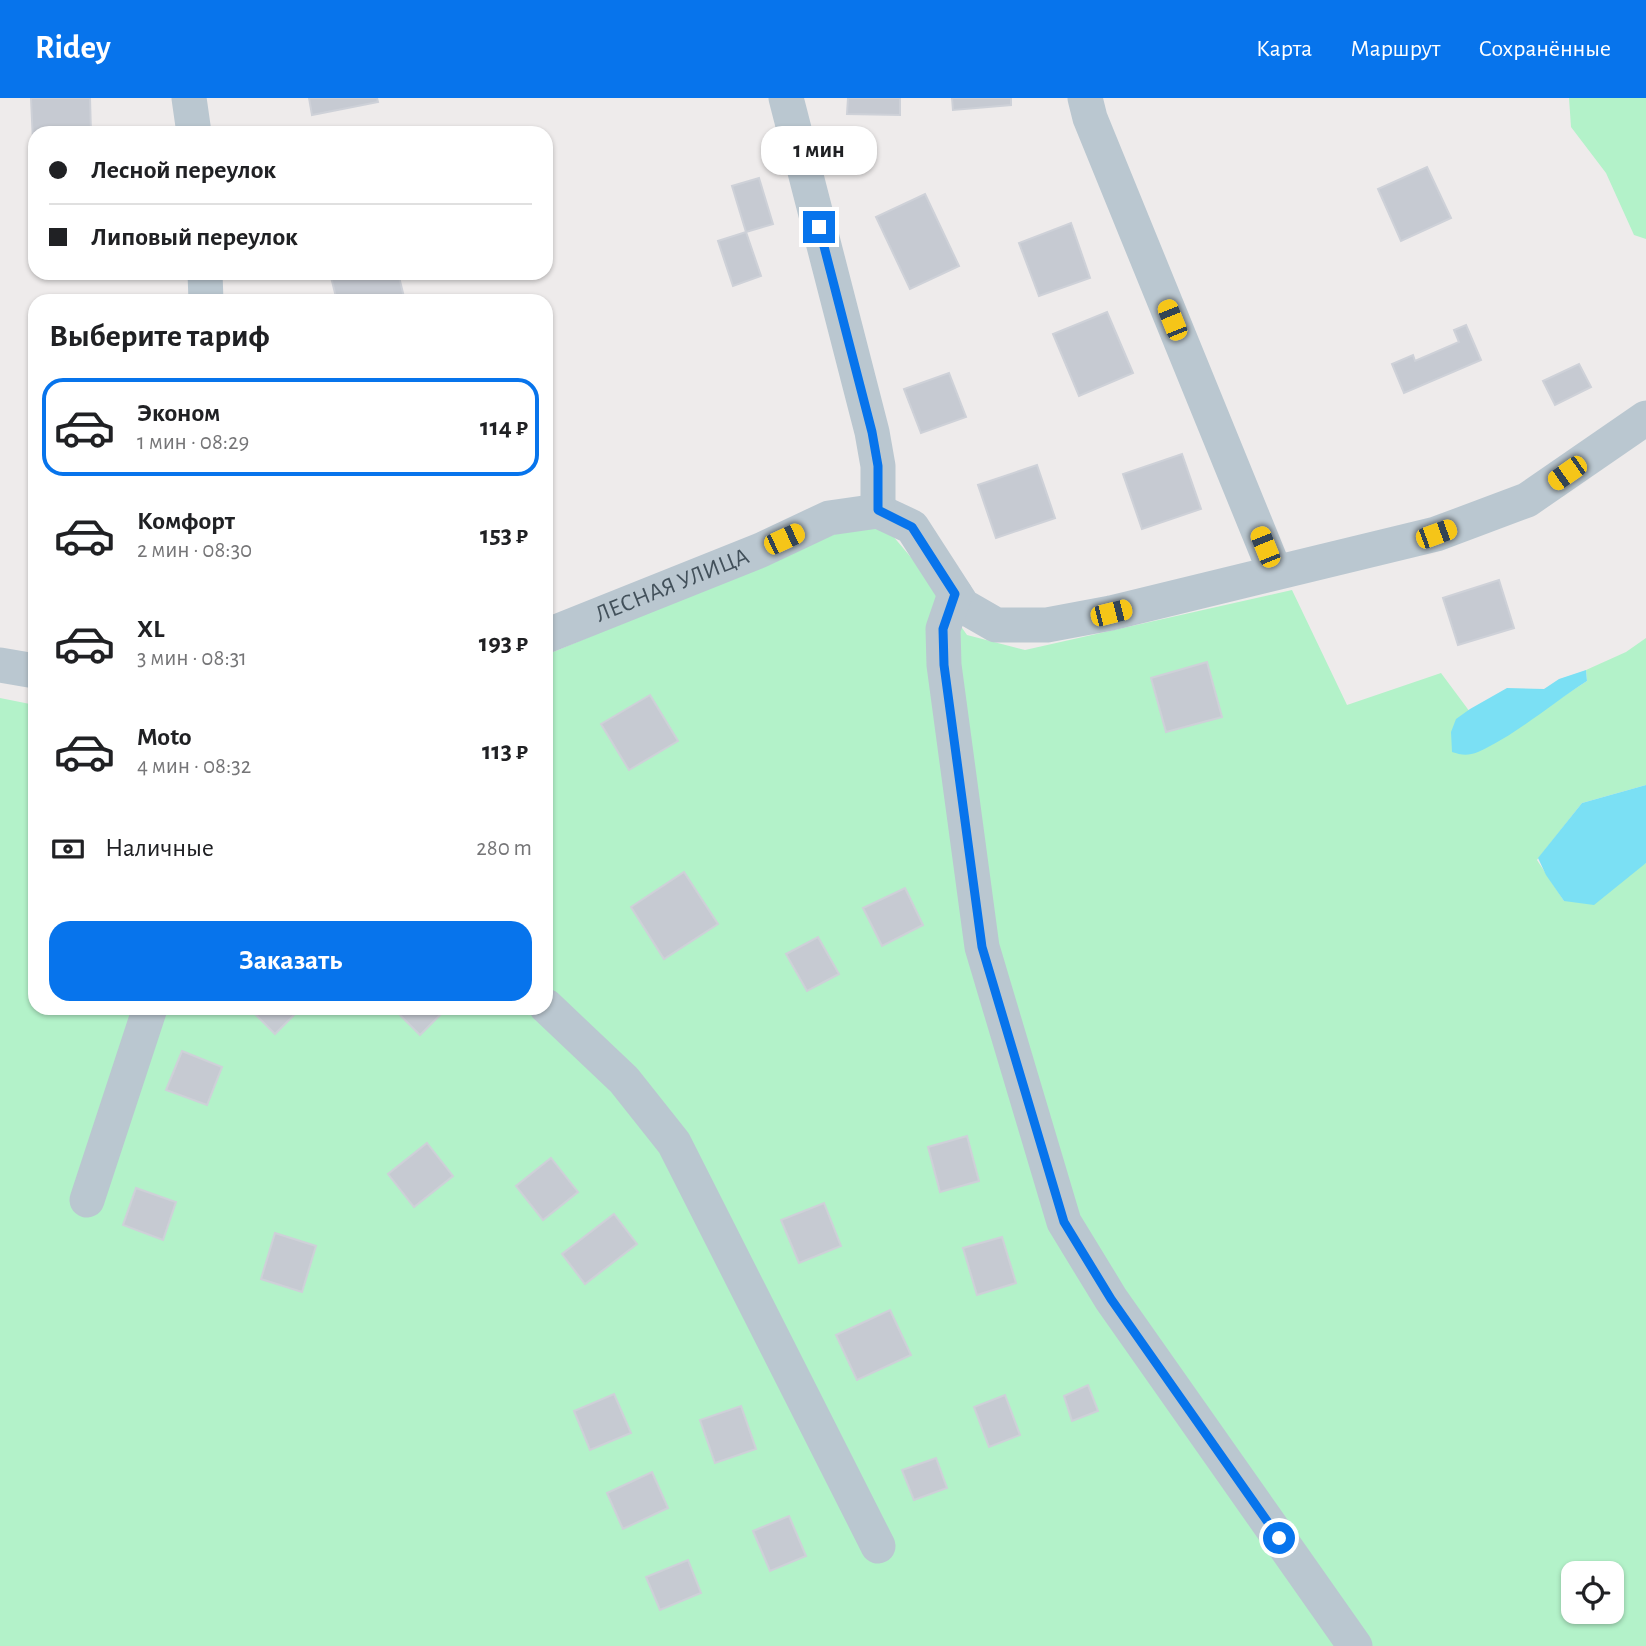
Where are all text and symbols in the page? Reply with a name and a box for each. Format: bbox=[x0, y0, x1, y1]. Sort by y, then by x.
text: Ridey bbox=[35, 32, 111, 65]
text: Карта bbox=[1256, 37, 1312, 61]
text: Маршрут bbox=[1350, 37, 1440, 61]
text: Сохранённые bbox=[1478, 37, 1611, 61]
callout: 1 мин bbox=[761, 125, 877, 174]
text: 1 мин bbox=[793, 139, 845, 162]
text: Лесной переулок bbox=[91, 157, 276, 183]
route end bbox=[803, 211, 835, 243]
text: Липовый переулок bbox=[91, 224, 298, 250]
car bbox=[1155, 297, 1190, 343]
text: Выберите тариф bbox=[49, 320, 270, 352]
icon: car bbox=[53, 396, 116, 459]
text: Эконом bbox=[137, 400, 220, 426]
text: 114 ₽ bbox=[480, 414, 528, 440]
text: 1 мин · 08:29 bbox=[137, 431, 249, 454]
car bbox=[1544, 452, 1591, 494]
icon: car bbox=[53, 504, 116, 567]
text: Комфорт bbox=[137, 508, 235, 534]
car bbox=[1413, 517, 1460, 551]
car bbox=[761, 521, 808, 557]
text: 153 ₽ bbox=[480, 522, 528, 548]
car bbox=[1248, 524, 1283, 570]
text: 2 мин · 08:30 bbox=[137, 539, 252, 562]
street label: ЛЕСНАЯ УЛИЦА bbox=[592, 544, 753, 627]
car bbox=[1089, 598, 1134, 628]
icon: car bbox=[53, 612, 116, 675]
text: XL bbox=[137, 616, 164, 642]
text: 193 ₽ bbox=[479, 630, 528, 656]
text: 3 мин · 08:31 bbox=[137, 647, 247, 670]
icon: car bbox=[53, 720, 116, 783]
text: Moto bbox=[137, 724, 192, 750]
text: 113 ₽ bbox=[482, 738, 528, 764]
text: 4 мин · 08:32 bbox=[137, 755, 251, 778]
icon: cash bbox=[49, 830, 87, 868]
text: Наличные bbox=[105, 835, 214, 861]
text: 280 m bbox=[476, 837, 532, 860]
button: Заказать bbox=[49, 921, 532, 1001]
route start bbox=[1263, 1522, 1295, 1554]
map controls bbox=[1561, 1561, 1624, 1624]
button: locate bbox=[1561, 1561, 1624, 1624]

